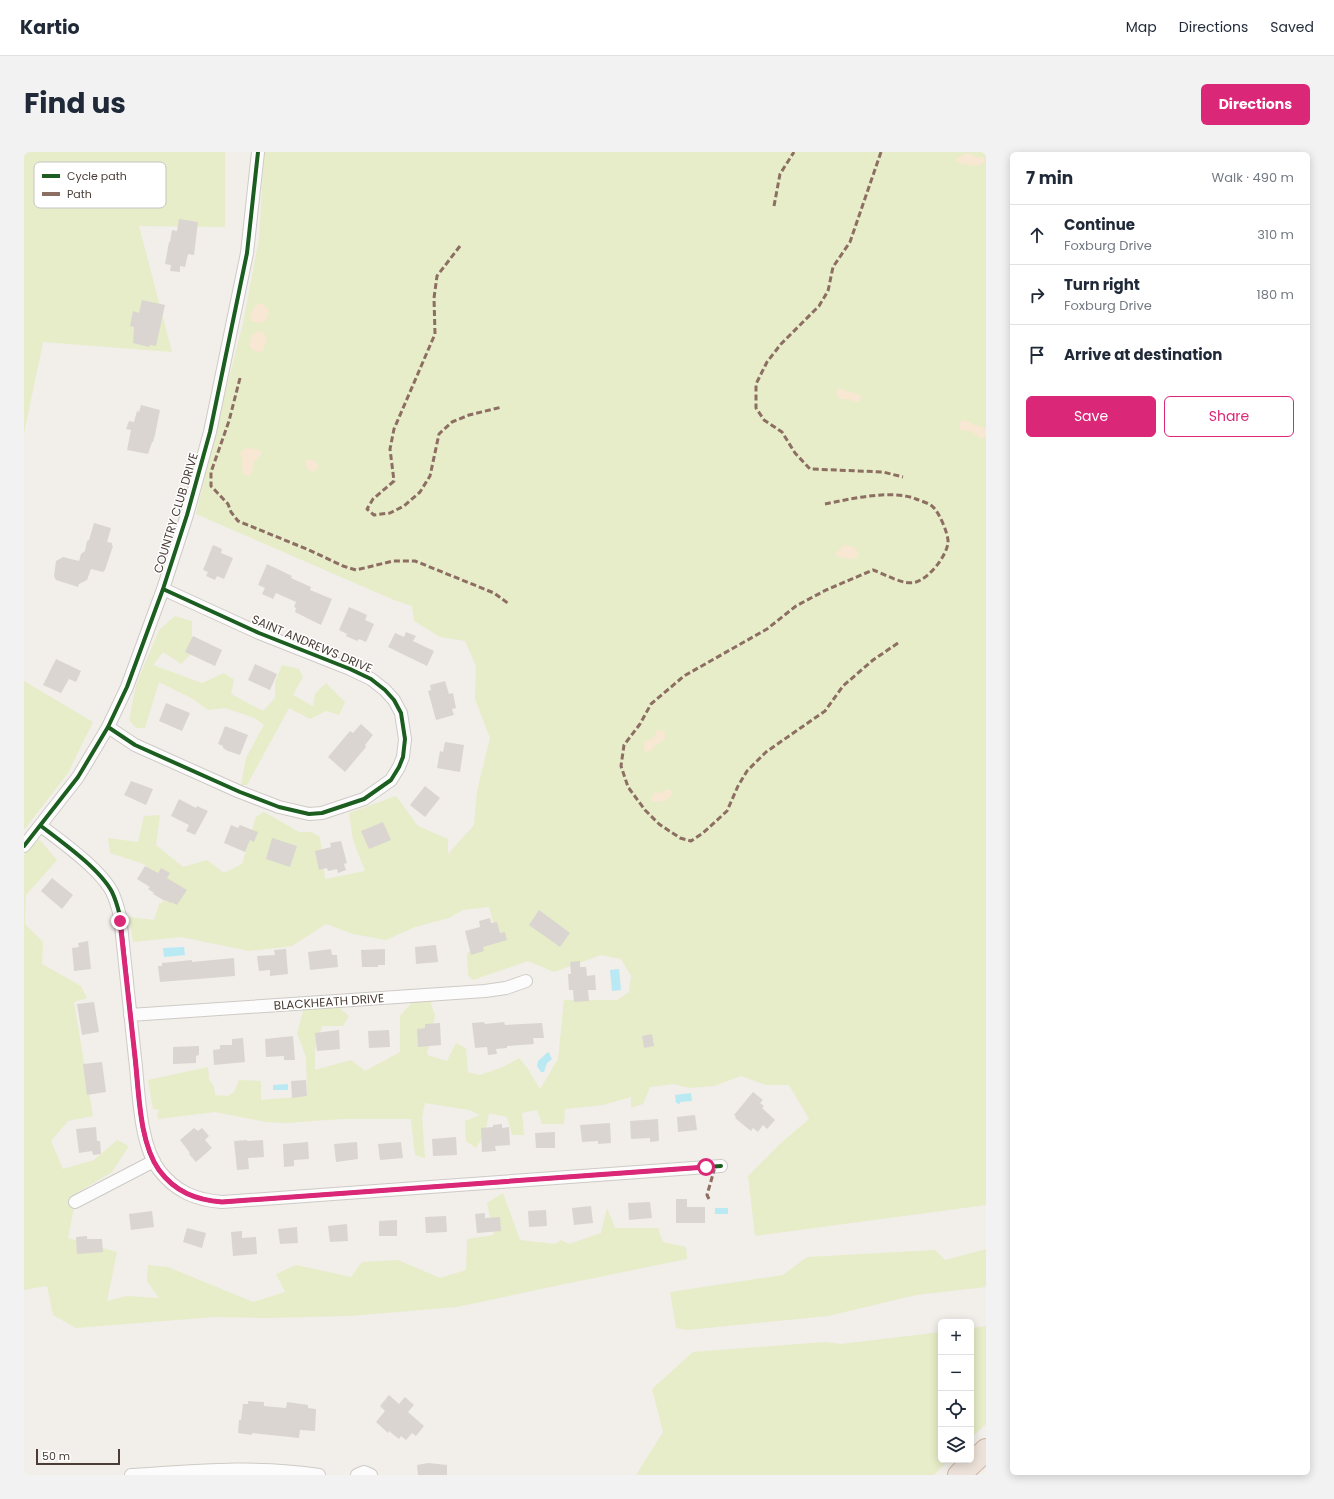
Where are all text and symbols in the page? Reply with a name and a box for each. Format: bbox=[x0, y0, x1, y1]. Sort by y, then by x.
text: Kartio bbox=[20, 14, 80, 41]
text: Map bbox=[1126, 17, 1157, 37]
text: Directions bbox=[1179, 17, 1248, 37]
text: Saved bbox=[1270, 17, 1314, 37]
text: Find us bbox=[24, 84, 126, 123]
button: Directions bbox=[1201, 84, 1310, 125]
legend bbox=[34, 162, 166, 208]
text: 7 min bbox=[1026, 166, 1073, 190]
text: Cycle path bbox=[67, 168, 127, 184]
text: Walk · 490 m bbox=[1212, 168, 1294, 187]
text: Path bbox=[67, 186, 92, 202]
text: Continue bbox=[1064, 214, 1135, 235]
icon: ahead bbox=[1026, 224, 1048, 246]
text: 310 m bbox=[1257, 225, 1294, 244]
text: Foxburg Drive bbox=[1064, 236, 1152, 255]
text: Turn right bbox=[1064, 274, 1140, 295]
icon: right bbox=[1026, 284, 1048, 306]
text: 180 m bbox=[1257, 285, 1294, 304]
text: Foxburg Drive bbox=[1064, 296, 1152, 315]
icon: arrive bbox=[1026, 344, 1048, 366]
text: Arrive at destination bbox=[1064, 344, 1222, 365]
button: Save bbox=[1026, 396, 1156, 437]
button: Share bbox=[1164, 396, 1294, 437]
street label: COUNTRY CLUB DRIVE bbox=[149, 450, 202, 575]
street label: SAINT ANDREWS DRIVE bbox=[249, 610, 375, 677]
route end bbox=[111, 912, 129, 930]
street label: BLACKHEATH DRIVE bbox=[273, 989, 385, 1014]
route start bbox=[697, 1158, 715, 1176]
map controls bbox=[938, 1319, 974, 1463]
button: + bbox=[938, 1319, 974, 1355]
button: − bbox=[938, 1355, 974, 1391]
button: locate bbox=[938, 1391, 974, 1427]
button: layers bbox=[938, 1427, 974, 1463]
scale bar bbox=[36, 1447, 120, 1466]
text: 50 m bbox=[42, 1448, 70, 1464]

